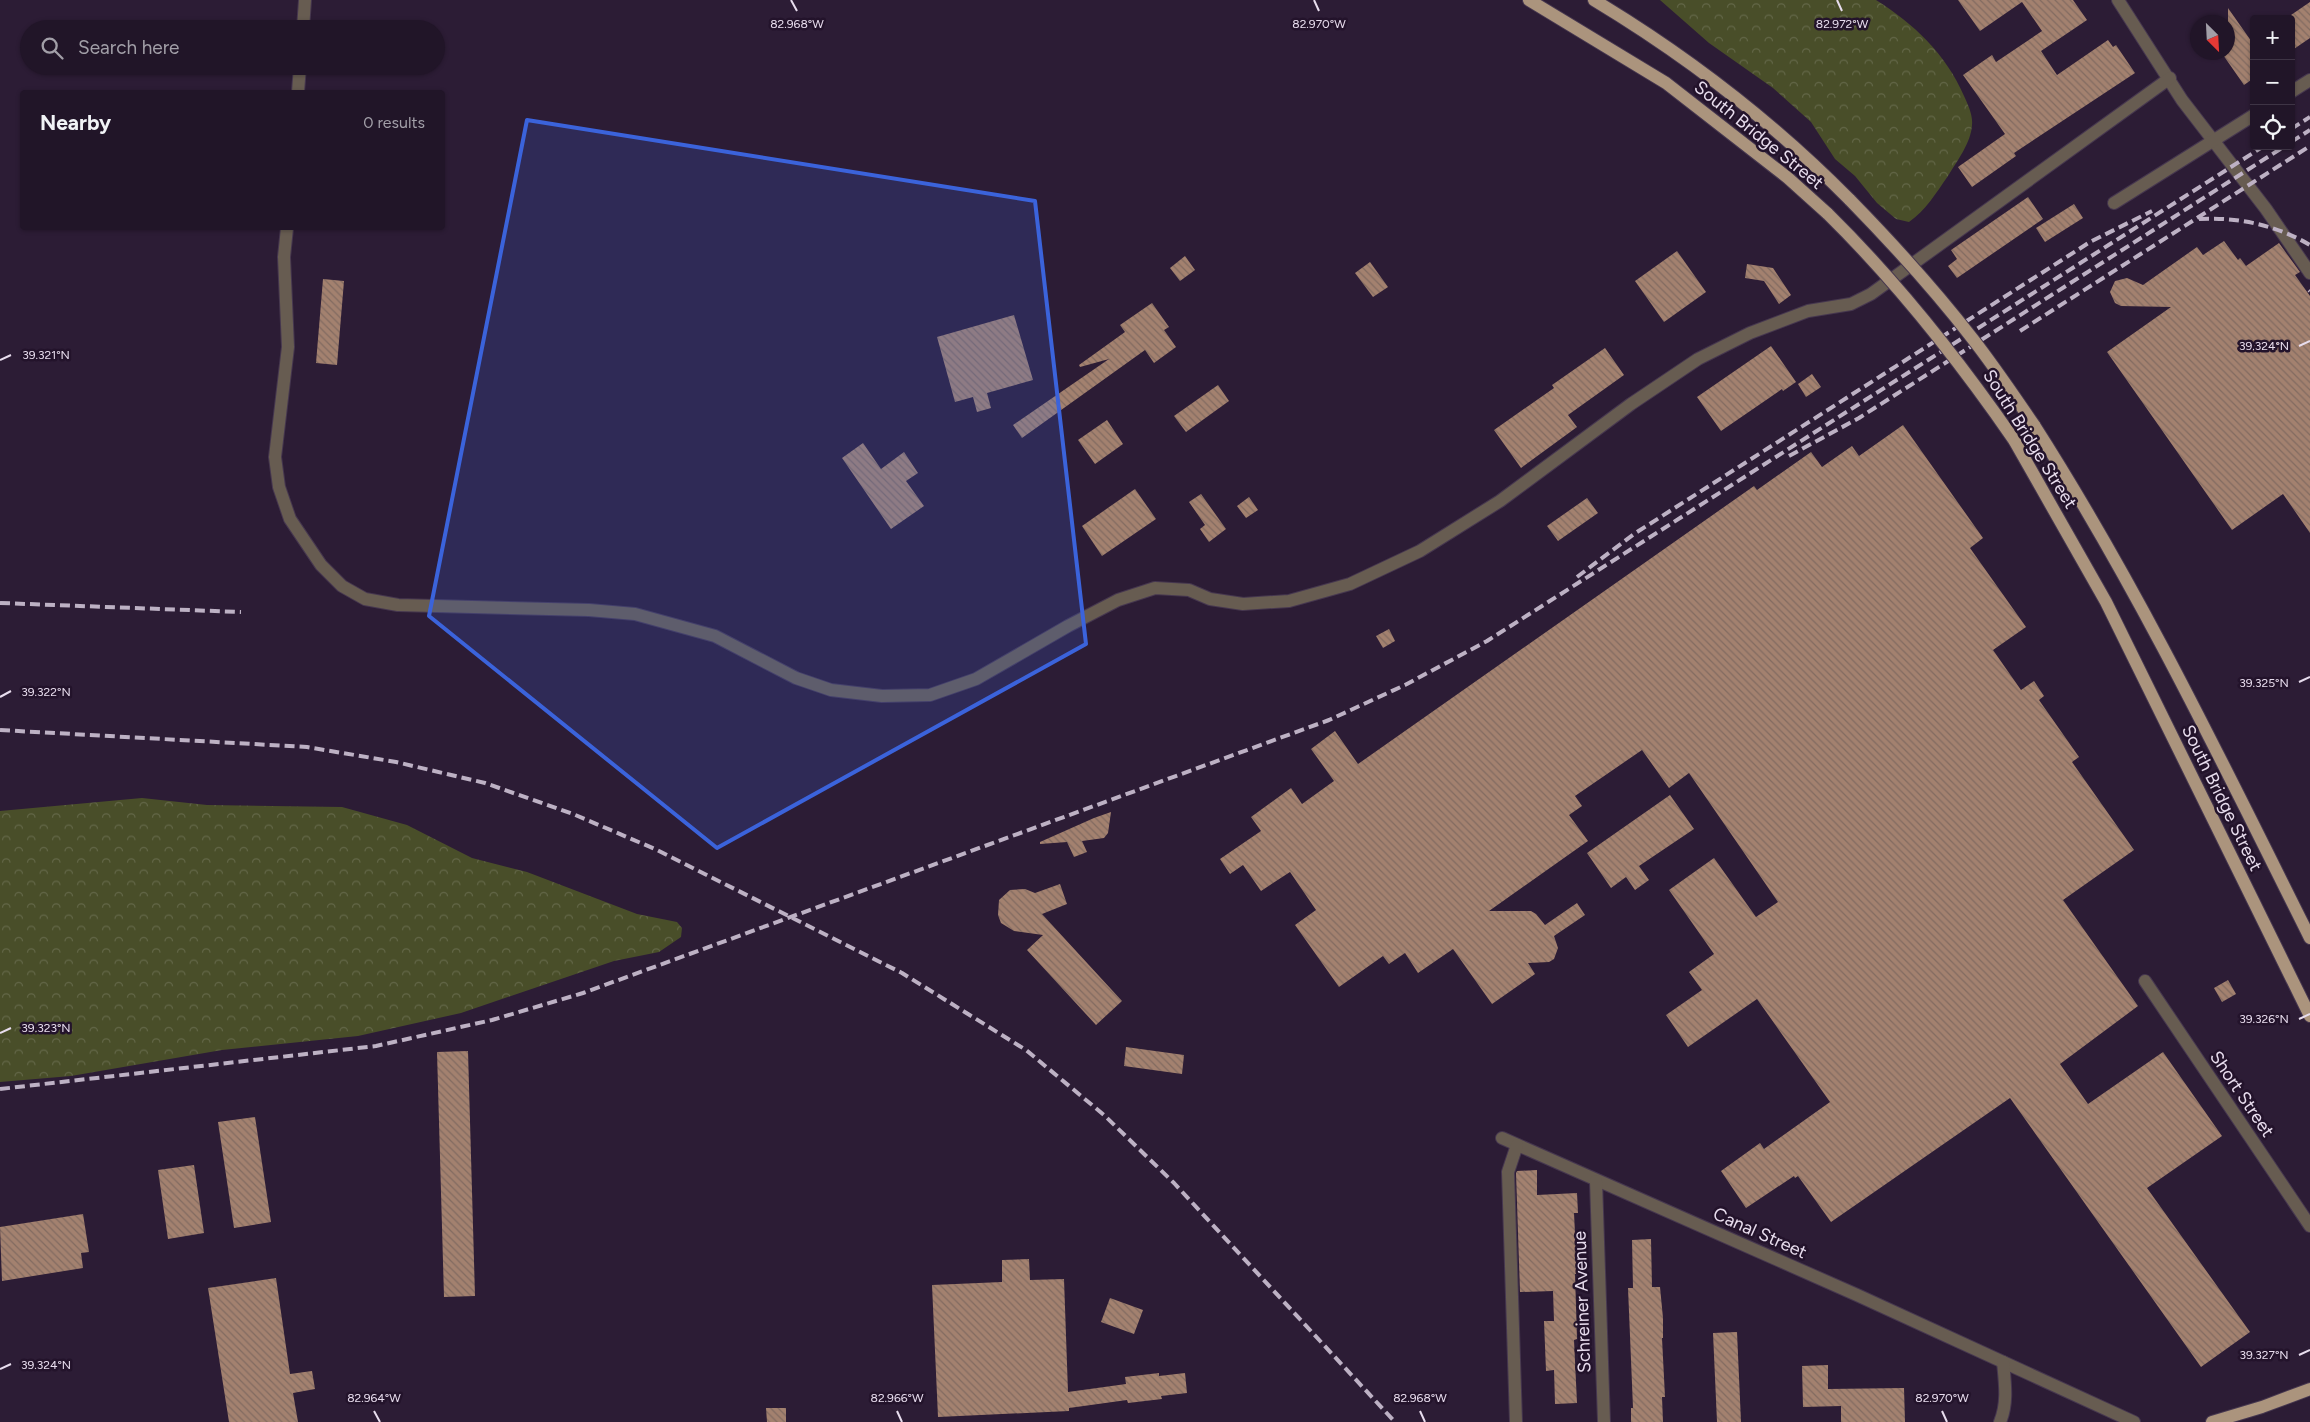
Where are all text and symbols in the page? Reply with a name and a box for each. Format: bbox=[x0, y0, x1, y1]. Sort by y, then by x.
north arrow bbox=[2190, 15, 2235, 60]
map controls bbox=[2250, 15, 2295, 150]
button: + bbox=[2250, 15, 2295, 60]
text: 82.968°W bbox=[770, 17, 824, 31]
text: 82.970°W bbox=[1292, 17, 1346, 31]
text: 82.972°W bbox=[1816, 17, 1869, 31]
search box bbox=[20, 20, 445, 75]
icon: search bbox=[38, 34, 66, 62]
text: Search here bbox=[78, 36, 180, 59]
button: − bbox=[2250, 60, 2295, 105]
street label: South Bridge Street bbox=[1690, 76, 1828, 194]
button: locate bbox=[2250, 105, 2295, 150]
text: Nearby bbox=[40, 110, 111, 135]
text: 0 results bbox=[363, 113, 425, 132]
text: 39.324°N bbox=[2239, 339, 2289, 353]
text: 39.321°N bbox=[22, 348, 70, 362]
street label: South Bridge Street bbox=[1978, 365, 2082, 513]
text: 39.325°N bbox=[2239, 676, 2289, 690]
text: 39.322°N bbox=[21, 685, 71, 699]
street label: South Bridge Street bbox=[2177, 721, 2267, 875]
text: 39.326°N bbox=[2239, 1012, 2289, 1026]
text: 39.323°N bbox=[21, 1021, 71, 1035]
street label: Short Street bbox=[2205, 1047, 2279, 1141]
street label: Canal Street bbox=[1710, 1203, 1810, 1264]
street label: Schreiner Avenue bbox=[1569, 1230, 1595, 1373]
text: 39.327°N bbox=[2239, 1348, 2289, 1362]
text: 39.324°N bbox=[21, 1358, 71, 1372]
text: 82.964°W bbox=[347, 1391, 401, 1405]
text: 82.966°W bbox=[871, 1391, 924, 1405]
text: 82.968°W bbox=[1393, 1391, 1447, 1405]
text: 82.970°W bbox=[1915, 1391, 1969, 1405]

